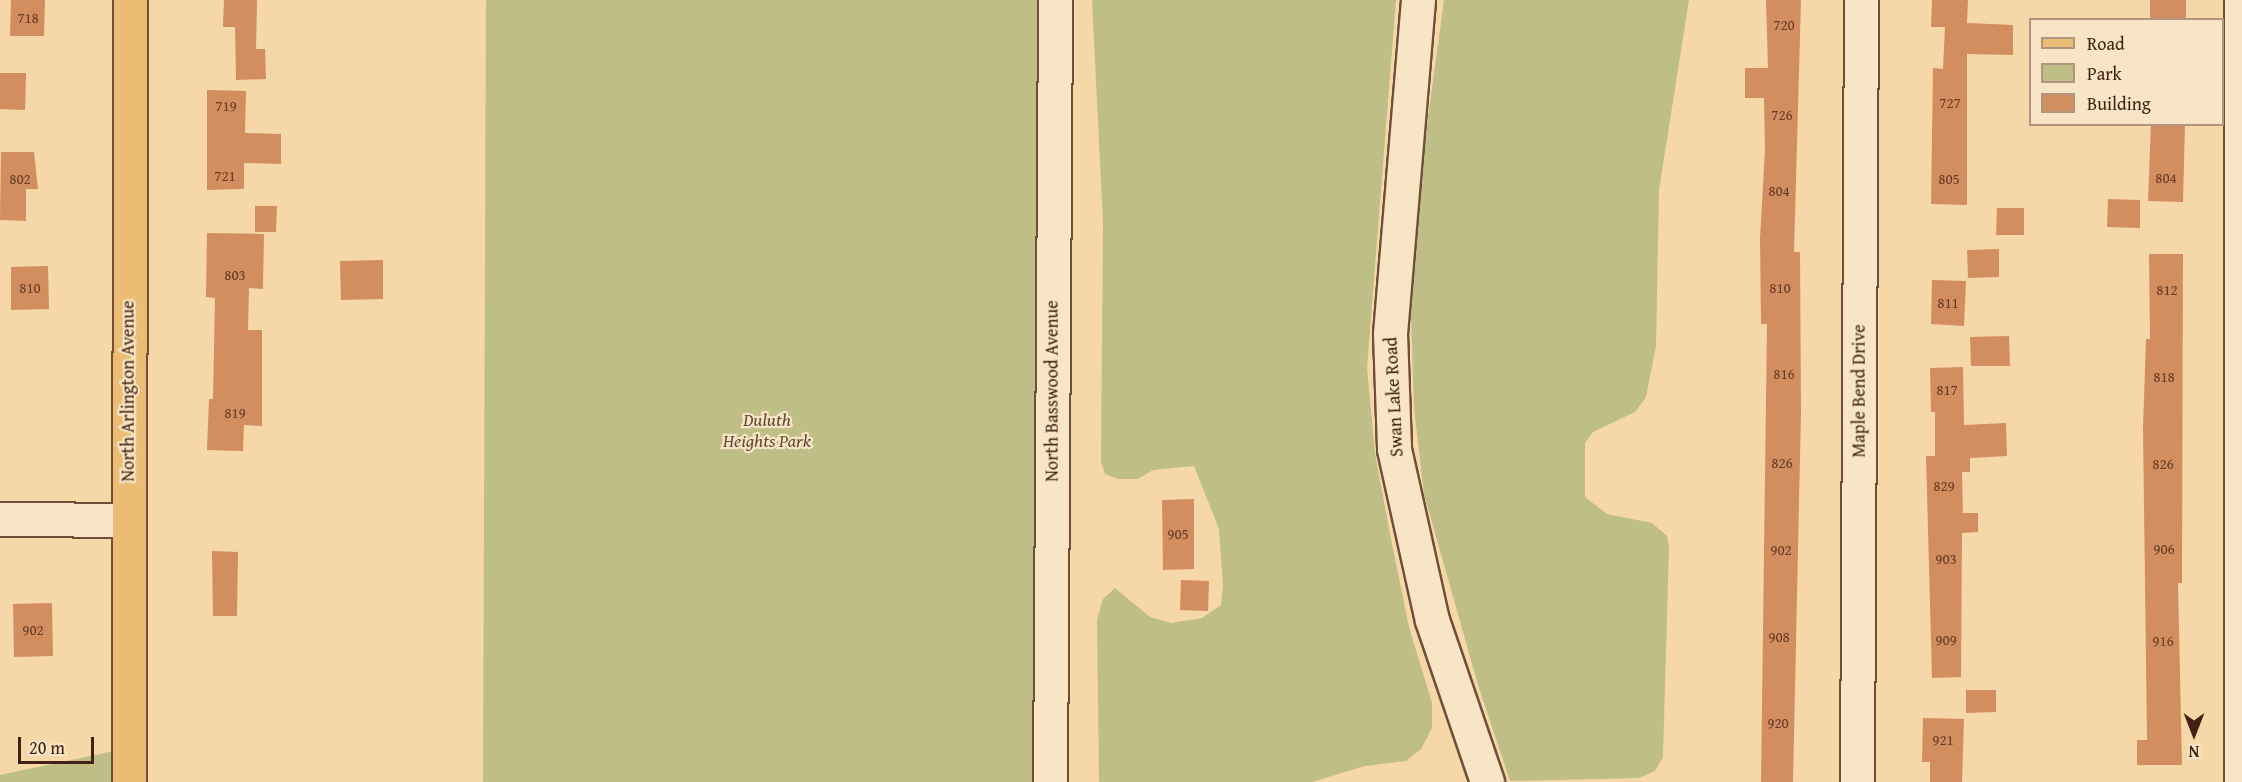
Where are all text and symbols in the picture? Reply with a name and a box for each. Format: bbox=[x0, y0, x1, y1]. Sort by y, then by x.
house number: 718 bbox=[17, 9, 39, 27]
house number: 720 bbox=[1773, 16, 1795, 34]
legend bbox=[2029, 18, 2224, 126]
text: Road bbox=[2087, 30, 2125, 57]
text: Park bbox=[2087, 60, 2122, 87]
text: Building bbox=[2087, 90, 2151, 117]
house number: 727 bbox=[1939, 94, 1961, 112]
house number: 719 bbox=[215, 97, 237, 115]
house number: 726 bbox=[1771, 106, 1793, 124]
house number: 721 bbox=[214, 167, 236, 185]
house number: 804 bbox=[2155, 169, 2177, 187]
house number: 802 bbox=[9, 170, 31, 188]
house number: 805 bbox=[1938, 170, 1960, 188]
house number: 804 bbox=[1768, 182, 1790, 200]
house number: 803 bbox=[224, 266, 246, 284]
house number: 810 bbox=[19, 279, 41, 297]
house number: 810 bbox=[1769, 279, 1791, 297]
house number: 812 bbox=[2156, 281, 2178, 299]
house number: 811 bbox=[1937, 294, 1959, 312]
street label: North Arlington Avenue bbox=[117, 300, 139, 482]
street label: North Basswood Avenue bbox=[1041, 300, 1063, 482]
street label: Maple Bend Drive bbox=[1848, 324, 1870, 458]
street label: Swan Lake Road bbox=[1380, 337, 1408, 457]
house number: 816 bbox=[1773, 365, 1795, 383]
house number: 818 bbox=[2153, 368, 2175, 386]
house number: 817 bbox=[1936, 381, 1958, 399]
house number: 819 bbox=[224, 404, 246, 422]
park label: Duluth Heights Park bbox=[723, 410, 811, 452]
house number: 826 bbox=[1771, 454, 1793, 472]
house number: 826 bbox=[2152, 455, 2174, 473]
house number: 829 bbox=[1933, 477, 1955, 495]
house number: 905 bbox=[1167, 525, 1189, 543]
house number: 906 bbox=[2153, 540, 2175, 558]
house number: 902 bbox=[1770, 541, 1792, 559]
house number: 903 bbox=[1935, 550, 1957, 568]
house number: 902 bbox=[22, 621, 44, 639]
house number: 908 bbox=[1768, 628, 1790, 646]
house number: 909 bbox=[1935, 631, 1957, 649]
house number: 916 bbox=[2152, 632, 2174, 650]
north arrow bbox=[2164, 704, 2224, 764]
house number: 920 bbox=[1767, 714, 1789, 732]
scale bar bbox=[21, 725, 98, 763]
house number: 921 bbox=[1932, 731, 1954, 749]
text: 20 m bbox=[29, 734, 65, 761]
text: N bbox=[2189, 740, 2199, 764]

